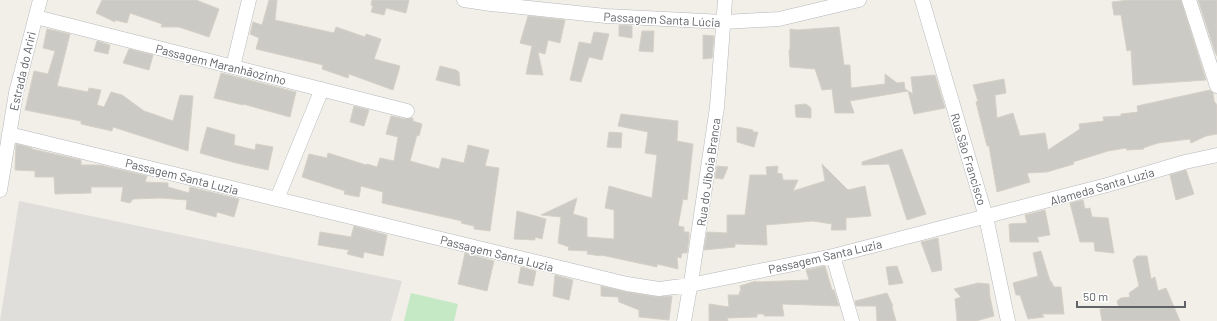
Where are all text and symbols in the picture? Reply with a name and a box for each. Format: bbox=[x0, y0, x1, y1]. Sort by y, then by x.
street label: Passagem Santa Lúcia bbox=[603, 9, 721, 29]
street label: Estrada do Ariri bbox=[6, 30, 38, 112]
street label: Passagem Maranhãozinho bbox=[154, 41, 288, 87]
street label: Rua São Francisco bbox=[948, 111, 990, 207]
street label: Rua do Jiboia Branca bbox=[693, 117, 723, 227]
street label: Passagem Santa Luzia bbox=[124, 155, 240, 197]
street label: Alameda Santa Luzia bbox=[1048, 164, 1156, 208]
street label: Passagem Santa Luzia bbox=[439, 232, 555, 274]
street label: Passagem Santa Luzia bbox=[767, 236, 883, 276]
scale bar bbox=[1077, 283, 1185, 309]
text: 50 m bbox=[1083, 289, 1108, 303]

